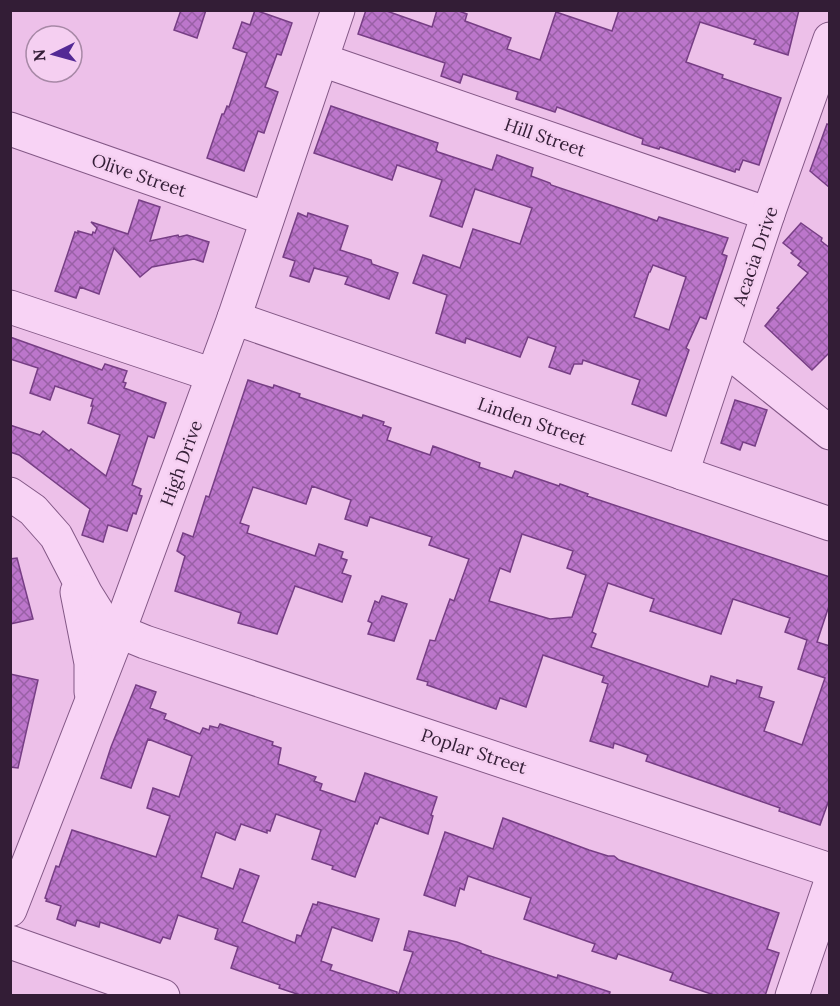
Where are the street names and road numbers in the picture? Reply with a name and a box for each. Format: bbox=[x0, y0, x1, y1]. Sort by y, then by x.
street label: Hill Street bbox=[501, 112, 589, 162]
street label: Olive Street bbox=[89, 148, 189, 202]
street label: Acacia Drive bbox=[727, 203, 783, 310]
street label: Linden Street bbox=[475, 392, 589, 450]
street label: High Drive bbox=[155, 417, 207, 509]
street label: Poplar Street bbox=[418, 723, 530, 779]

